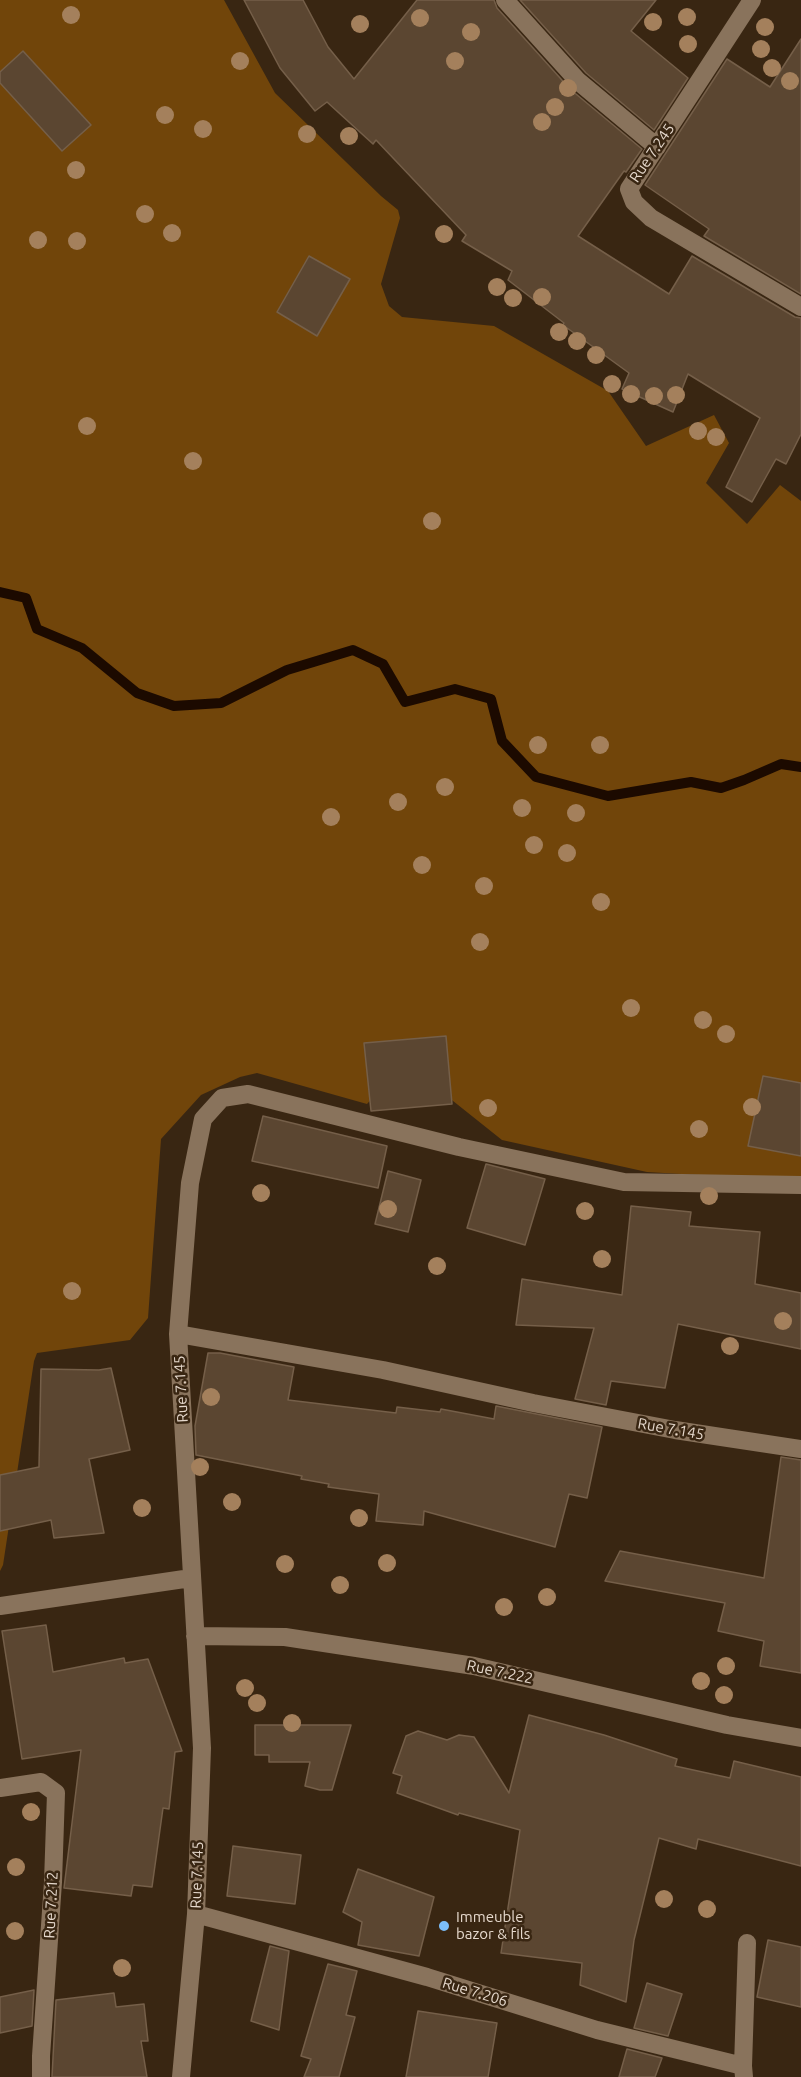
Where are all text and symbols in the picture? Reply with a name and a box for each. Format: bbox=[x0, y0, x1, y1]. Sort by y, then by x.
street label: Rue 7.245 bbox=[626, 120, 678, 186]
street label: Rue 7.145 bbox=[170, 1355, 192, 1423]
street label: Rue 7.145 bbox=[636, 1414, 706, 1444]
street label: Rue 7.222 bbox=[465, 1656, 535, 1688]
street label: Rue 7.145 bbox=[187, 1841, 207, 1909]
street label: Rue 7.212 bbox=[40, 1871, 62, 1939]
place label: Immeuble bazor & fils bbox=[456, 1908, 530, 1943]
marker: Immeuble bazor & fils bbox=[437, 1919, 451, 1933]
street label: Rue 7.206 bbox=[440, 1974, 510, 2010]

